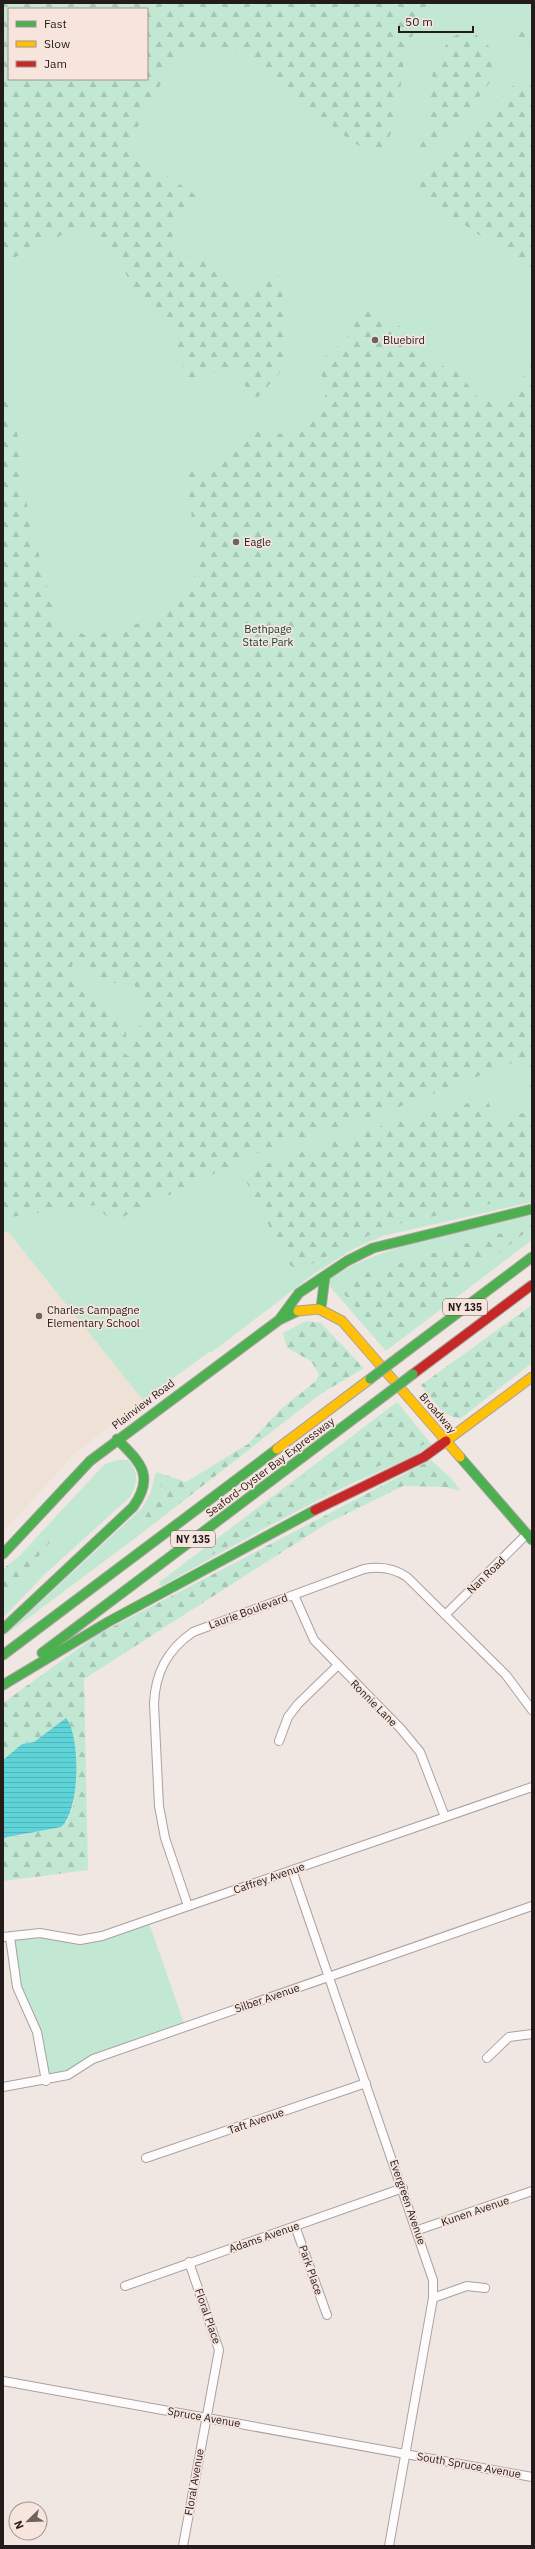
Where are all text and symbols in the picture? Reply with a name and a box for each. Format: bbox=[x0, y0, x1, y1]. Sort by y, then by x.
legend bbox=[8, 8, 148, 80]
scale bar bbox=[399, 8, 473, 34]
text: 50 m bbox=[405, 14, 433, 29]
text: Fast bbox=[44, 16, 67, 31]
text: Slow bbox=[44, 36, 70, 51]
text: Jam bbox=[44, 56, 67, 71]
place label: Bluebird bbox=[383, 333, 425, 347]
marker: Bluebird bbox=[370, 335, 380, 345]
place label: Eagle bbox=[244, 535, 271, 549]
marker: Eagle bbox=[231, 537, 241, 547]
park label: Bethpage State Park bbox=[243, 622, 294, 649]
road number: NY 135 bbox=[443, 1299, 487, 1315]
place label: Charles Campagne Elementary School bbox=[47, 1303, 140, 1330]
marker: Charles Campagne Elementary School bbox=[34, 1311, 44, 1321]
street label: Plainview Road bbox=[109, 1376, 177, 1432]
street label: Broadway bbox=[417, 1390, 460, 1437]
street label: Seaford-Oyster Bay Expressway bbox=[203, 1414, 338, 1520]
road number: NY 135 bbox=[171, 1531, 215, 1547]
street label: Nan Road bbox=[464, 1553, 508, 1597]
street label: Laurie Boulevard bbox=[207, 1590, 289, 1632]
street label: Ronnie Lane bbox=[348, 1677, 400, 1729]
street label: Caffrey Avenue bbox=[231, 1859, 307, 1897]
street label: Silber Avenue bbox=[233, 1980, 301, 2016]
street label: Taft Avenue bbox=[226, 2105, 286, 2137]
street label: Evergreen Avenue bbox=[387, 2158, 429, 2246]
street label: Kunen Avenue bbox=[439, 2193, 511, 2229]
street label: Adams Avenue bbox=[227, 2218, 301, 2256]
street label: Park Place bbox=[296, 2243, 326, 2297]
street label: Floral Place bbox=[192, 2286, 224, 2346]
street label: Spruce Avenue bbox=[166, 2404, 242, 2430]
street label: Floral Avenue bbox=[181, 2448, 207, 2516]
street label: South Spruce Avenue bbox=[416, 2449, 522, 2481]
north arrow bbox=[8, 2501, 48, 2541]
text: N bbox=[11, 2518, 27, 2531]

